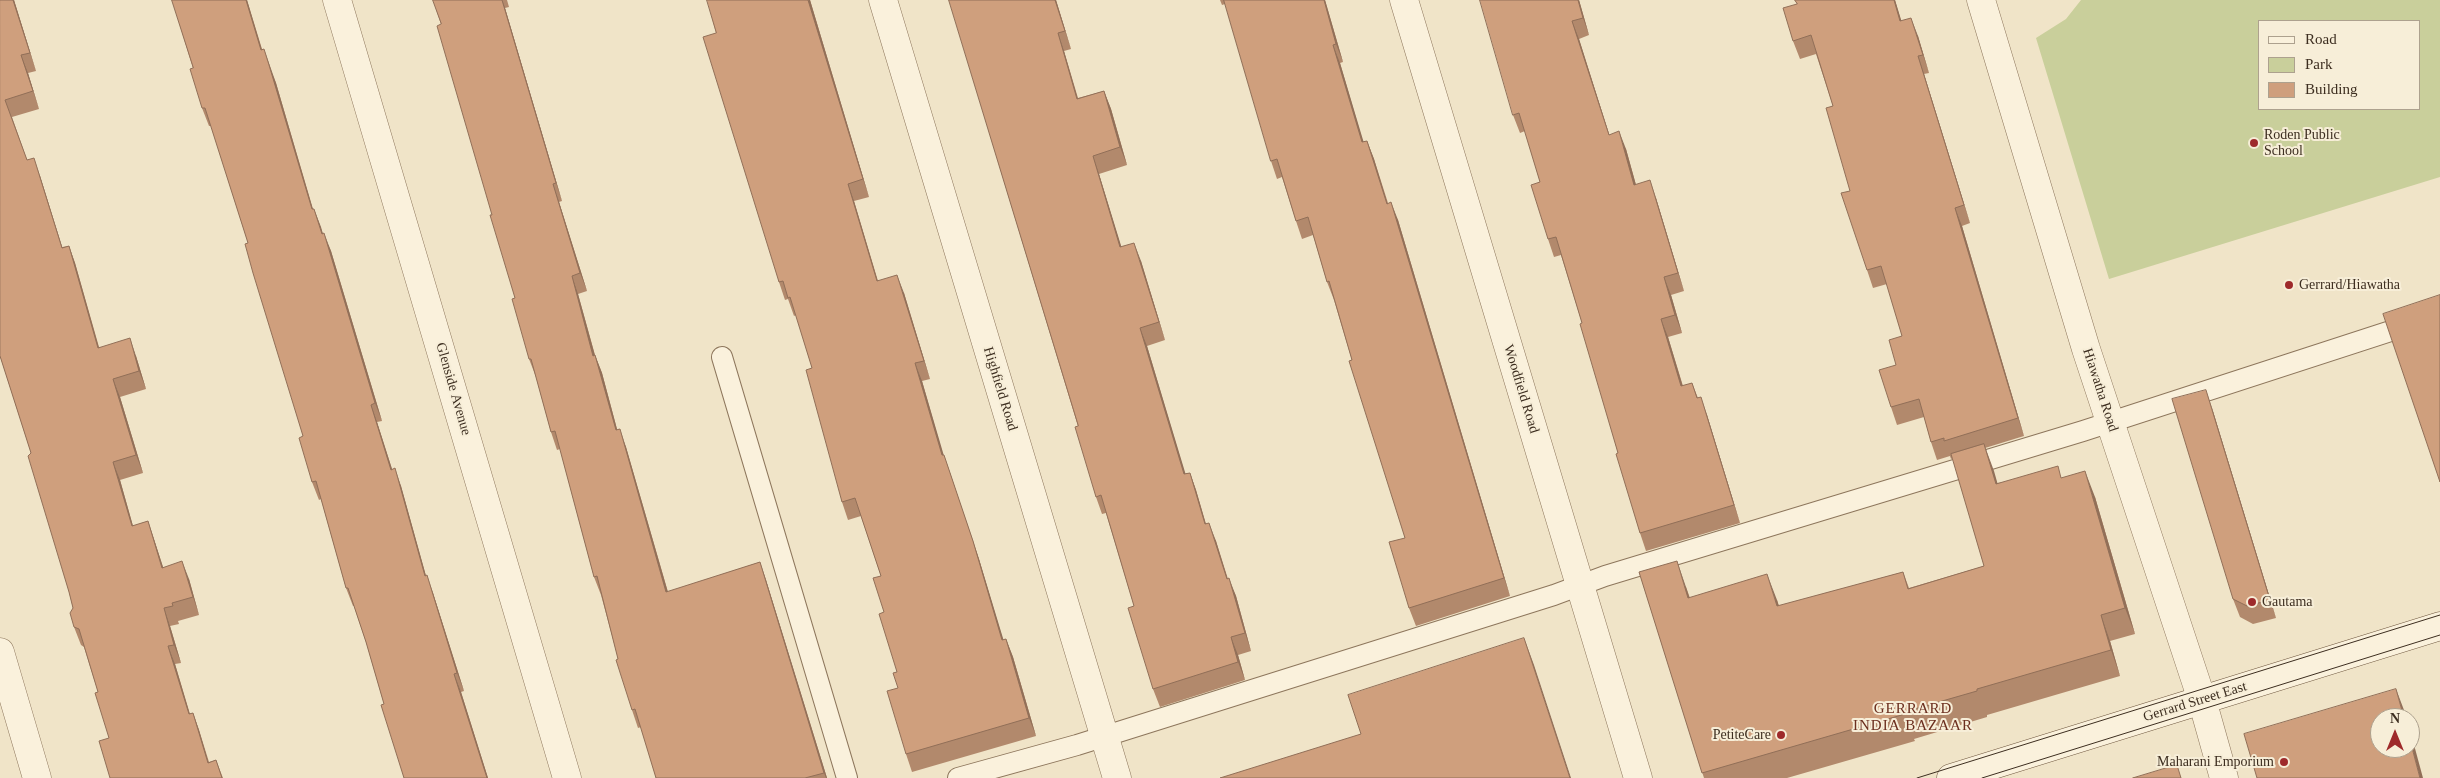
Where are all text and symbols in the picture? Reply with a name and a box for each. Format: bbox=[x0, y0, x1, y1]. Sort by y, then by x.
legend bbox=[2258, 20, 2420, 110]
text: Road bbox=[2305, 31, 2337, 47]
text: Park bbox=[2305, 56, 2333, 72]
text: Building bbox=[2305, 81, 2358, 97]
place label: Roden Public School bbox=[2264, 127, 2340, 160]
marker: Roden Public School bbox=[2248, 137, 2260, 149]
place label: Gerrard/Hiawatha bbox=[2299, 277, 2400, 293]
marker: Gerrard/Hiawatha bbox=[2283, 279, 2295, 291]
street label: Glenside Avenue bbox=[432, 341, 474, 437]
street label: Woodfield Road bbox=[1500, 343, 1542, 435]
street label: Highfield Road bbox=[979, 345, 1021, 433]
street label: Hiawatha Road bbox=[2079, 346, 2121, 434]
place label: Gautama bbox=[2262, 594, 2313, 610]
marker: Gautama bbox=[2246, 596, 2258, 608]
street label: Gerrard Street East bbox=[2141, 678, 2249, 726]
district label: GERRARD INDIA BAZAAR bbox=[1852, 700, 1974, 735]
north arrow bbox=[2370, 708, 2420, 758]
text: N bbox=[2390, 711, 2400, 726]
place label: PetiteCare bbox=[1713, 727, 1771, 743]
marker: PetiteCare bbox=[1775, 729, 1787, 741]
place label: Maharani Emporium bbox=[2157, 754, 2274, 770]
marker: Maharani Emporium bbox=[2278, 756, 2290, 768]

